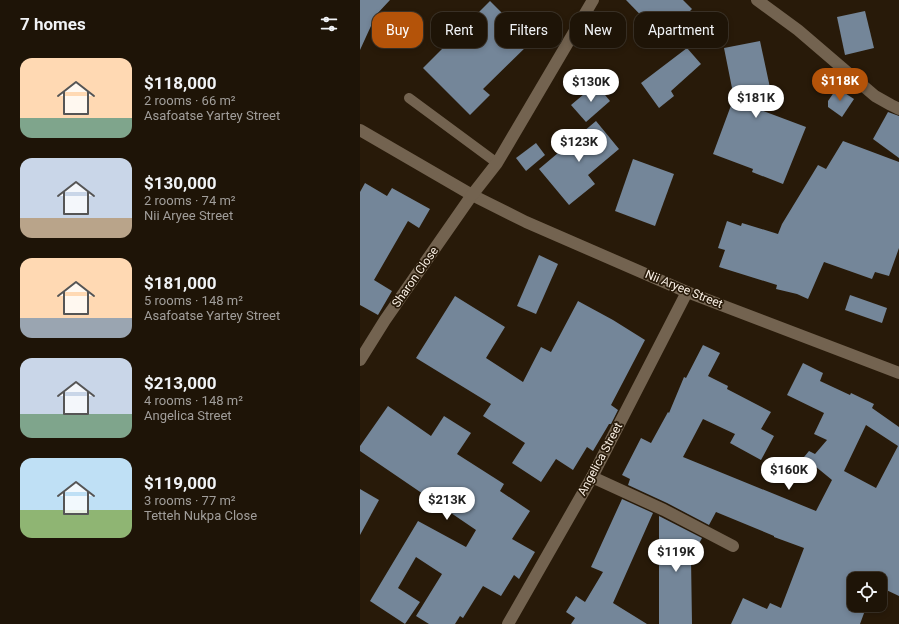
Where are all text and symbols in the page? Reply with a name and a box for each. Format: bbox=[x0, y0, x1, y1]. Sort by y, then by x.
chip: Buy bbox=[372, 12, 423, 48]
chip: Rent bbox=[431, 12, 487, 48]
chip: Filters bbox=[495, 12, 562, 48]
chip: New bbox=[570, 12, 626, 48]
chip: Apartment bbox=[634, 12, 728, 48]
icon: filters bbox=[318, 13, 340, 35]
text: 7 homes bbox=[20, 14, 86, 34]
pin: $118K bbox=[812, 68, 868, 102]
pin: $130K bbox=[563, 69, 619, 103]
text: $118,000 bbox=[144, 73, 216, 93]
text: $118K bbox=[821, 73, 859, 88]
icon: home bbox=[52, 74, 100, 122]
text: $130K bbox=[572, 74, 610, 89]
pin: $181K bbox=[728, 85, 784, 119]
text: $181K bbox=[737, 90, 775, 105]
text: 2 rooms · 66 m² bbox=[144, 93, 236, 108]
text: Asafoatse Yartey Street bbox=[144, 108, 280, 123]
pin: $123K bbox=[551, 129, 607, 163]
text: $123K bbox=[560, 134, 598, 149]
text: $130,000 bbox=[144, 173, 216, 193]
icon: home bbox=[52, 174, 100, 222]
text: 2 rooms · 74 m² bbox=[144, 193, 236, 208]
text: Nii Aryee Street bbox=[144, 208, 233, 223]
street label: Sharon Close bbox=[389, 244, 441, 310]
street label: Nii Aryee Street bbox=[643, 267, 725, 311]
text: $181,000 bbox=[144, 273, 216, 293]
icon: home bbox=[52, 274, 100, 322]
text: 5 rooms · 148 m² bbox=[144, 293, 243, 308]
text: Asafoatse Yartey Street bbox=[144, 308, 280, 323]
text: $213,000 bbox=[144, 373, 216, 393]
icon: home bbox=[52, 374, 100, 422]
text: 4 rooms · 148 m² bbox=[144, 393, 243, 408]
text: Angelica Street bbox=[144, 408, 232, 423]
street label: Angelica Street bbox=[575, 420, 625, 498]
pin: $160K bbox=[761, 457, 817, 491]
text: $160K bbox=[770, 462, 808, 477]
text: $119,000 bbox=[144, 473, 216, 493]
icon: home bbox=[52, 474, 100, 522]
pin: $213K bbox=[419, 487, 475, 521]
text: $213K bbox=[428, 492, 466, 507]
text: 3 rooms · 77 m² bbox=[144, 493, 236, 508]
text: Tetteh Nukpa Close bbox=[144, 508, 257, 523]
pin: $119K bbox=[648, 539, 704, 573]
text: $119K bbox=[657, 544, 695, 559]
map controls bbox=[847, 572, 887, 612]
button: locate bbox=[847, 572, 887, 612]

